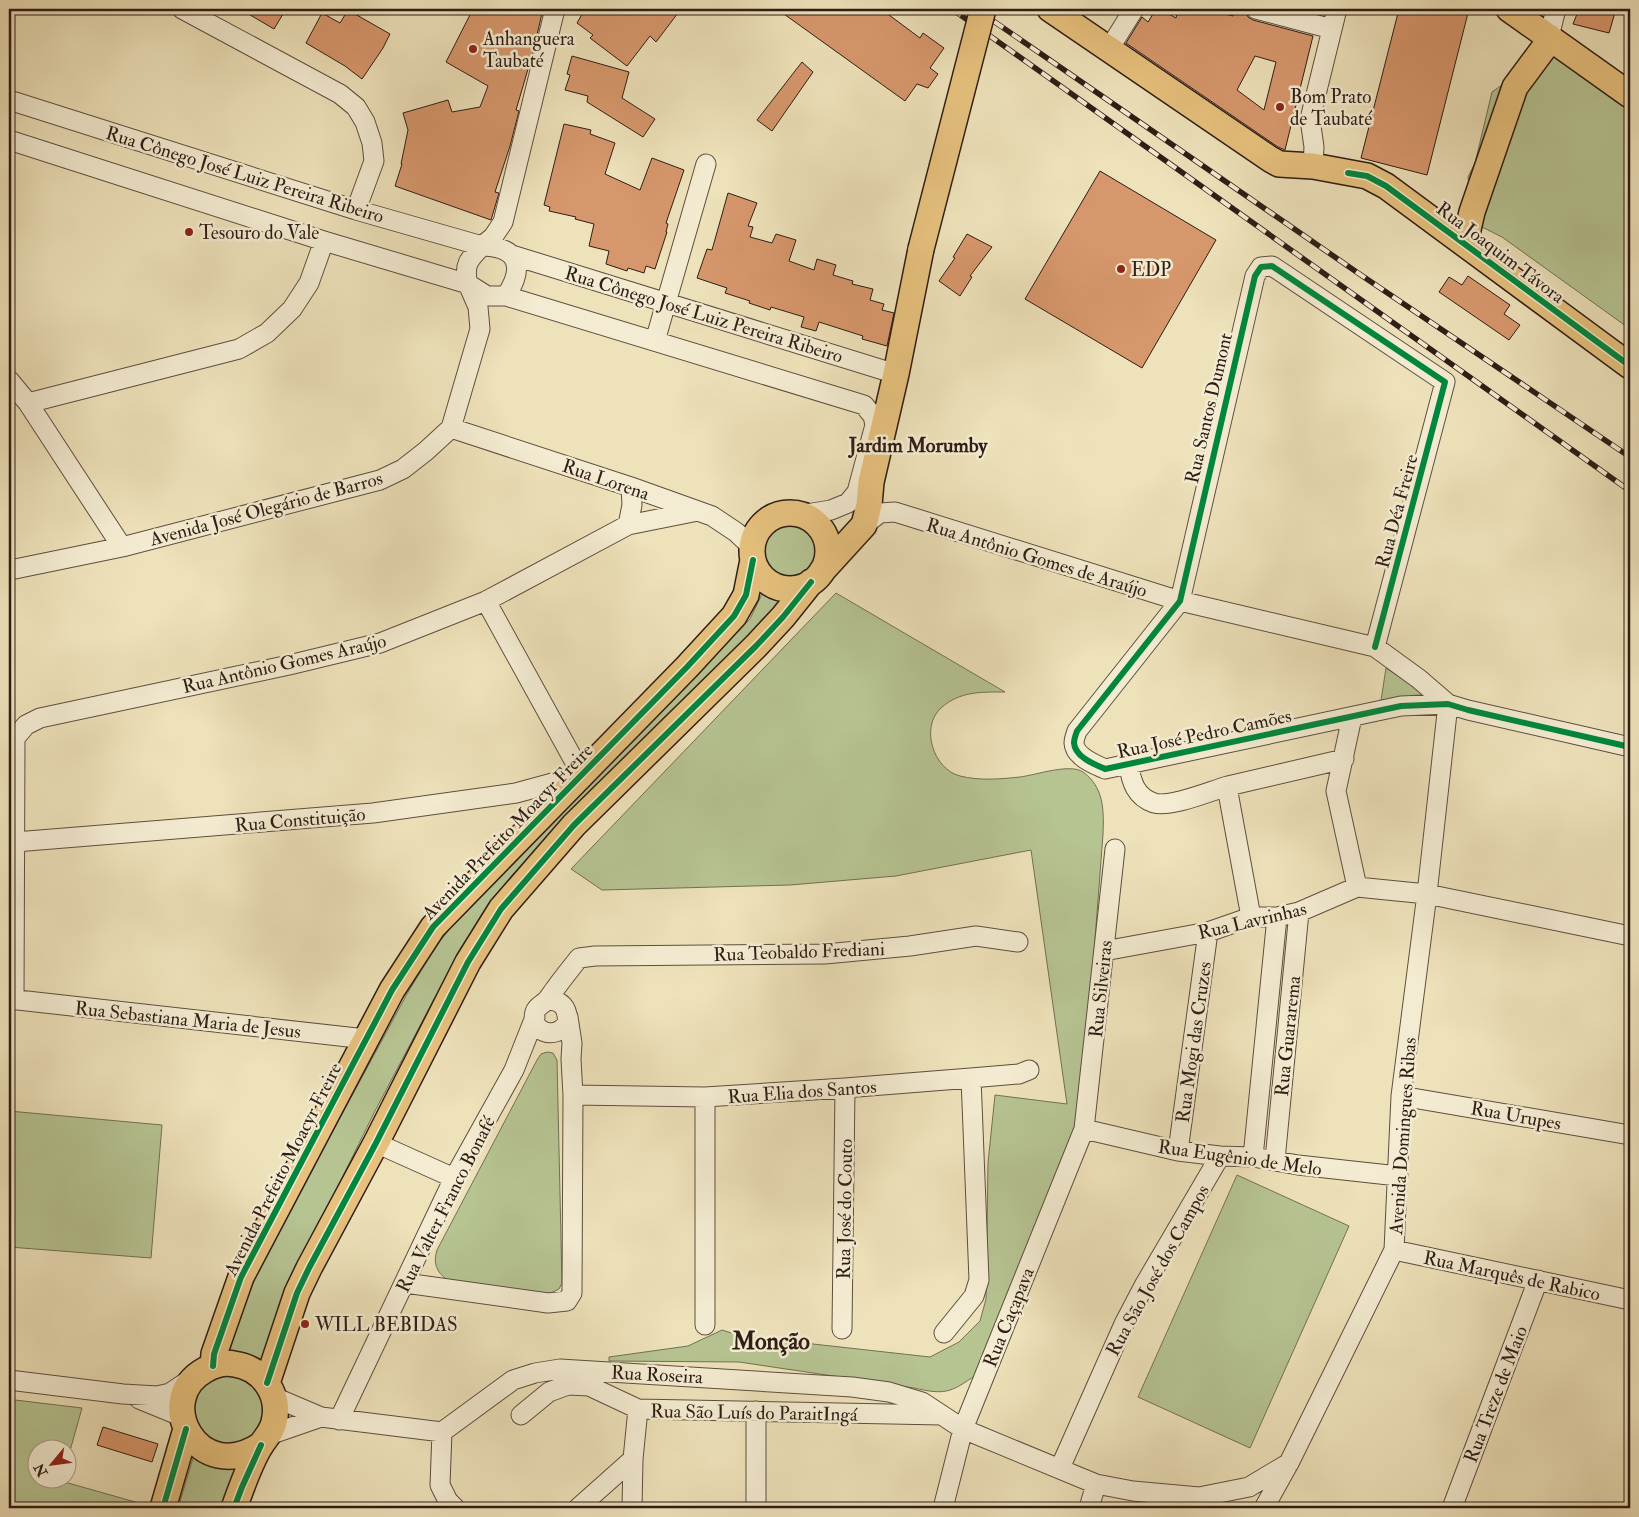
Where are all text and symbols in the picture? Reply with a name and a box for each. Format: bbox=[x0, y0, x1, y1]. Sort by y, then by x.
place label: Anhanguera Taubaté bbox=[482, 27, 575, 73]
marker: Anhanguera Taubaté bbox=[467, 43, 479, 55]
place label: Bom Prato de Taubaté bbox=[1290, 85, 1372, 131]
marker: Bom Prato de Taubaté bbox=[1274, 101, 1286, 113]
street label: Rua Cônego José Luiz Pereira Ribeiro bbox=[103, 121, 387, 229]
street label: Rua Joaquim Távora bbox=[1431, 197, 1569, 309]
place label: Tesouro do Vale bbox=[199, 221, 319, 245]
marker: Tesouro do Vale bbox=[183, 226, 195, 238]
place label: EDP bbox=[1131, 258, 1171, 282]
street label: Rua Cônego José Luiz Pereira Ribeiro bbox=[562, 261, 846, 369]
marker: EDP bbox=[1115, 263, 1127, 275]
street label: Rua Santos Dumont bbox=[1180, 331, 1238, 486]
district label: Jardim Morumby bbox=[848, 433, 988, 459]
street label: Rua Déa Freire bbox=[1370, 452, 1424, 571]
street label: Rua Lorena bbox=[559, 454, 653, 506]
street label: Avenida José Olegário de Barros bbox=[146, 466, 385, 552]
street label: Rua Antônio Gomes de Araújo bbox=[923, 513, 1150, 603]
street label: Rua Antônio Gomes Araújo bbox=[180, 629, 389, 699]
street label: Rua José Pedro Camões bbox=[1115, 704, 1294, 764]
street label: Avenida Prefeito Moacyr Freire bbox=[416, 738, 598, 926]
street label: Rua Constituição bbox=[234, 802, 366, 838]
street label: Rua Lavrinhas bbox=[1196, 897, 1309, 945]
street label: Rua Teobaldo Frediani bbox=[713, 937, 885, 967]
street label: Rua Silveiras bbox=[1084, 939, 1118, 1039]
street label: Rua Mogi das Cruzes bbox=[1171, 960, 1217, 1124]
street label: Rua Guararema bbox=[1270, 974, 1306, 1098]
street label: Rua Sebastiana Maria de Jesus bbox=[74, 996, 302, 1044]
street label: Avenida Domingues Ribas bbox=[1384, 1037, 1422, 1237]
street label: Avenida Prefeito Moacyr Freire bbox=[218, 1059, 347, 1281]
street label: Rua Elia dos Santos bbox=[727, 1075, 877, 1109]
street label: Rua Urupes bbox=[1469, 1096, 1563, 1137]
street label: Rua Valter Franco Bonafé bbox=[391, 1112, 501, 1297]
street label: Rua Eugênio de Melo bbox=[1157, 1135, 1323, 1181]
street label: Rua José do Couto bbox=[832, 1139, 858, 1279]
street label: Rua São José dos Campos bbox=[1101, 1181, 1216, 1361]
street label: Rua Marquês de Rabico bbox=[1421, 1246, 1602, 1306]
street label: Rua Caçapava bbox=[978, 1264, 1041, 1371]
place label: WILL BEBIDAS bbox=[314, 1313, 458, 1337]
marker: WILL BEBIDAS bbox=[299, 1318, 311, 1330]
street label: Rua Treze de Maio bbox=[1459, 1323, 1533, 1466]
district label: Monção bbox=[731, 1326, 810, 1357]
street label: Rua Roseira bbox=[610, 1361, 704, 1389]
street label: Rua São Luís do ParaitIngá bbox=[650, 1399, 858, 1427]
north arrow bbox=[28, 1440, 78, 1490]
text: N bbox=[30, 1460, 52, 1481]

